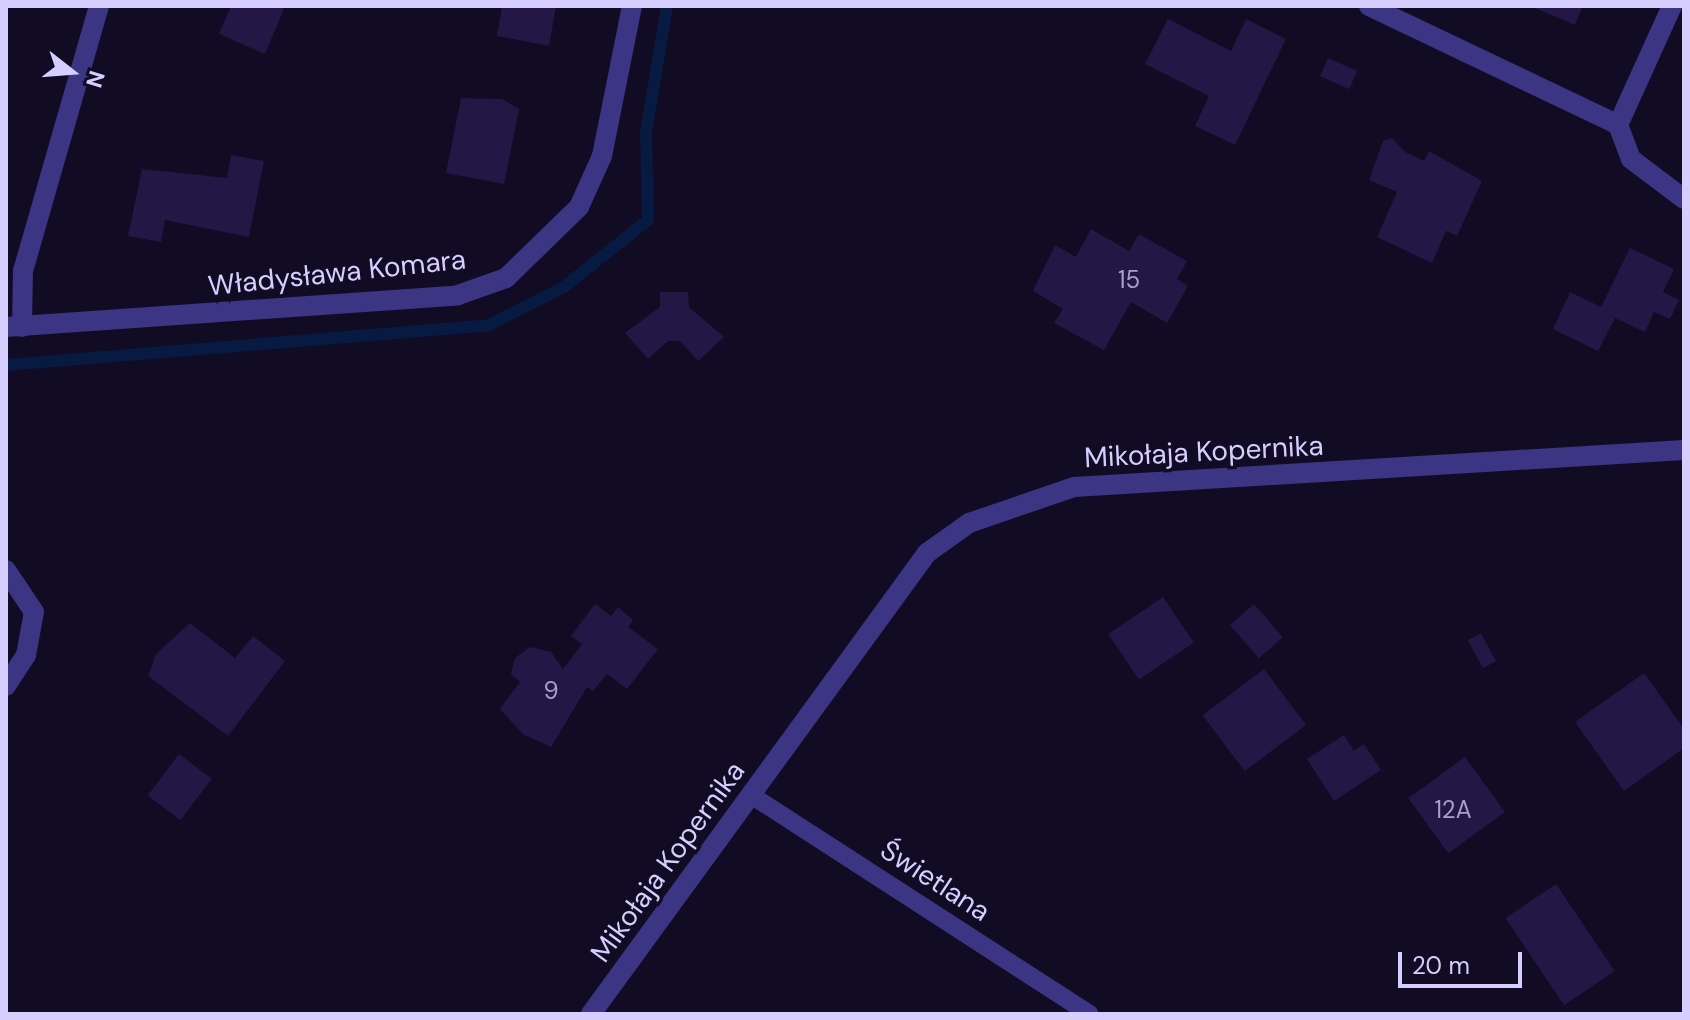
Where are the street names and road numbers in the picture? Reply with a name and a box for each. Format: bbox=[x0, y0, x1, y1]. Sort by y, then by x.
street label: Władysława Komara bbox=[206, 243, 468, 303]
street label: Mikołaja Kopernika bbox=[1084, 429, 1324, 475]
street label: Mikołaja Kopernika bbox=[584, 755, 752, 969]
street label: Świetlana bbox=[874, 833, 996, 929]

